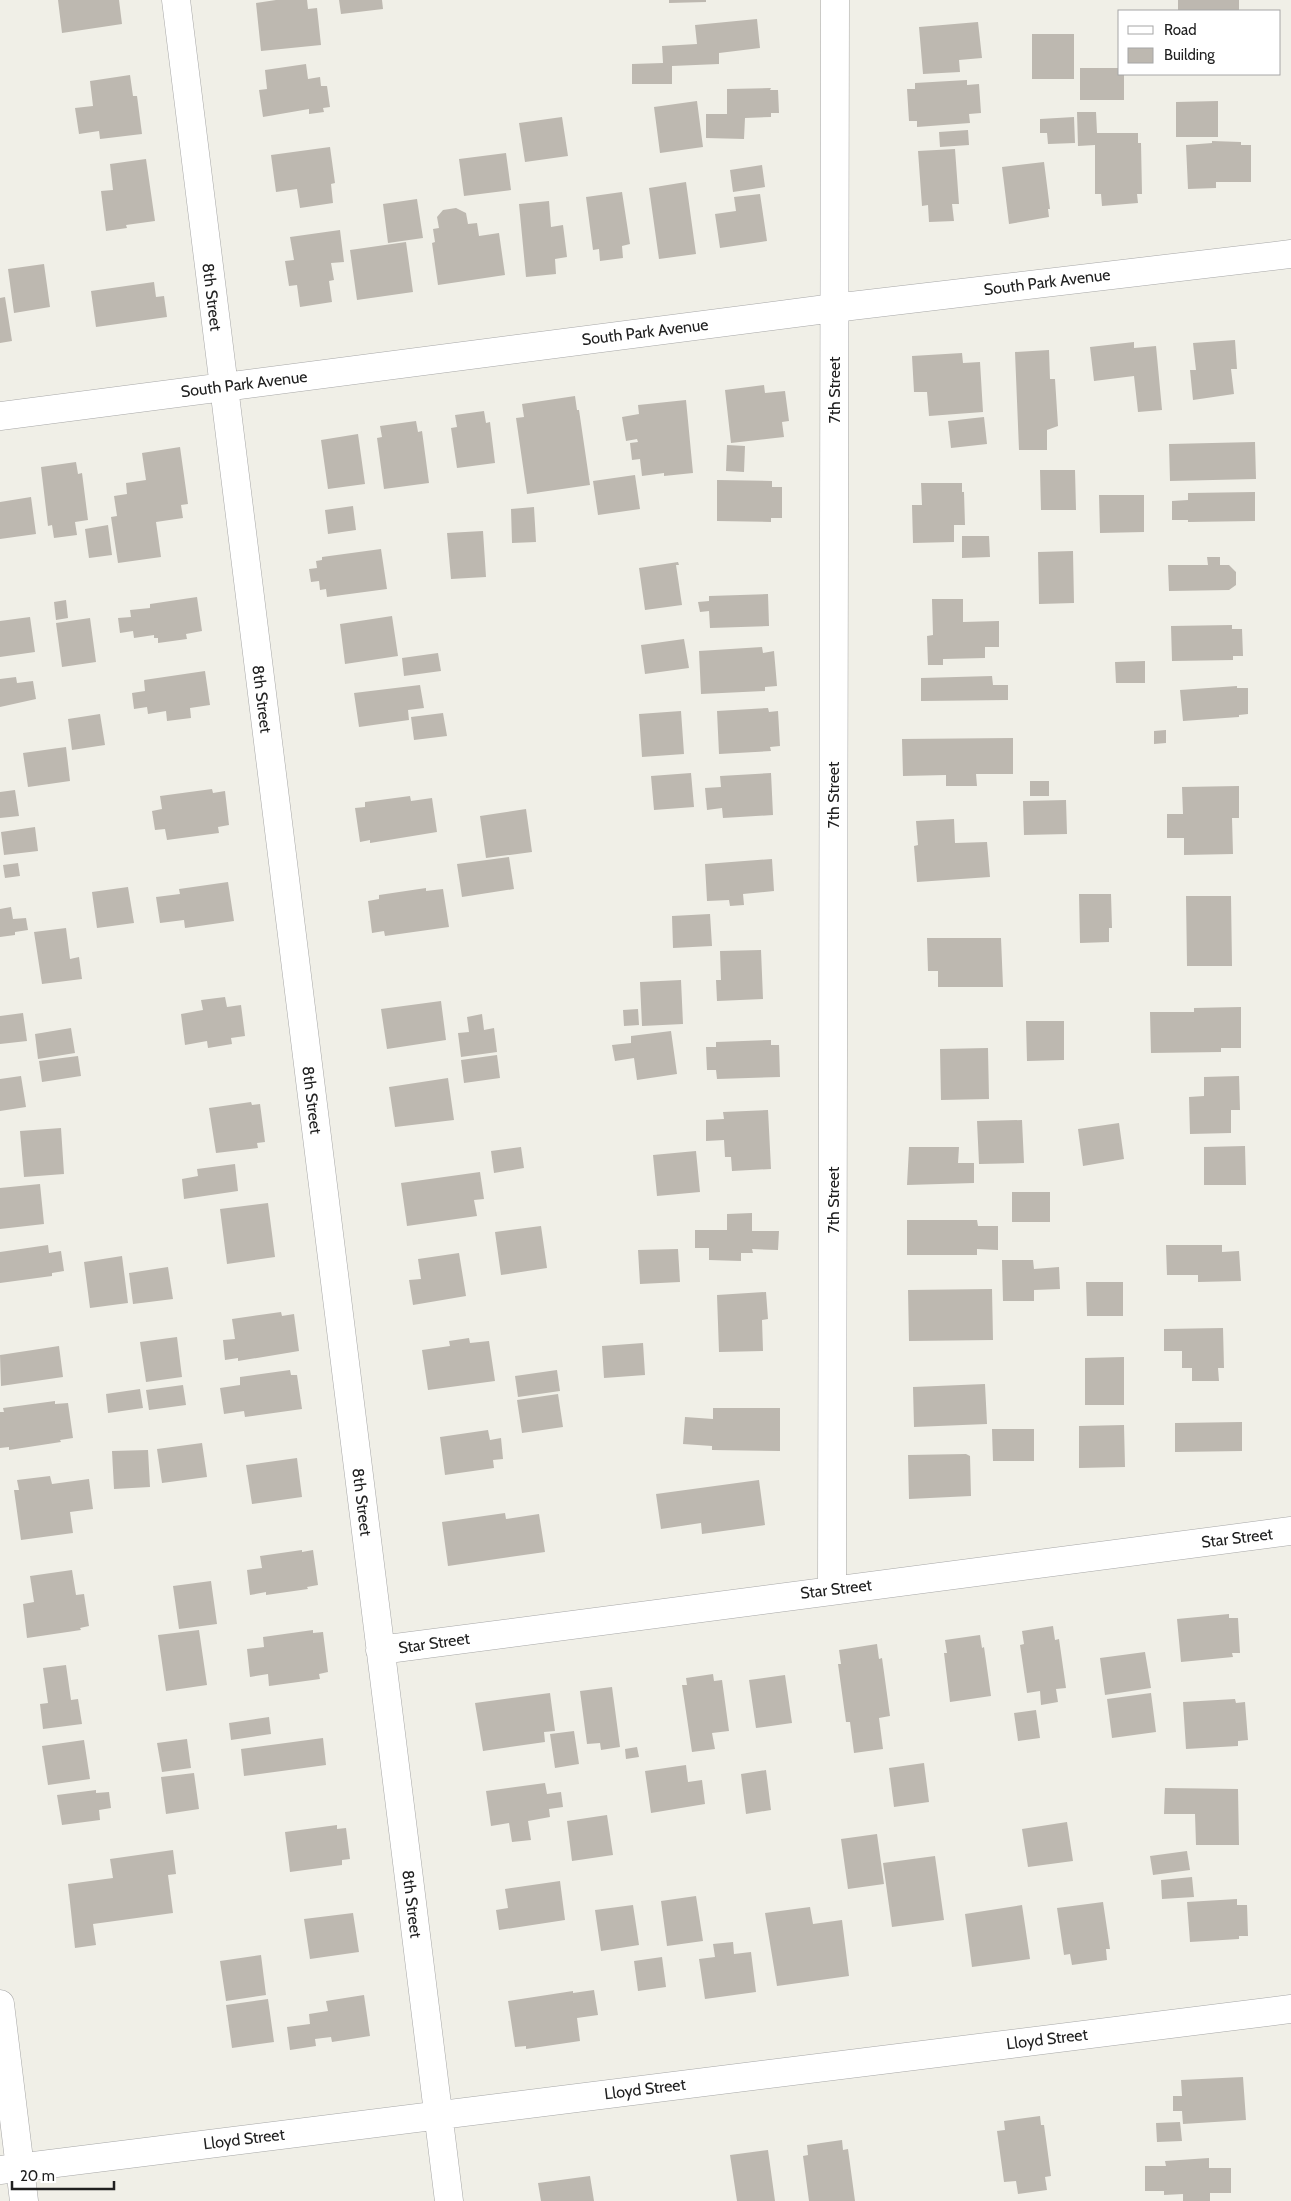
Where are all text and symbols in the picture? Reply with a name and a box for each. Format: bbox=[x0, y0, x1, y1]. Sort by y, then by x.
legend bbox=[1118, 10, 1281, 75]
text: Road bbox=[1164, 21, 1197, 39]
text: Building bbox=[1164, 46, 1215, 64]
street label: 8th Street bbox=[198, 262, 226, 333]
street label: South Park Avenue bbox=[983, 265, 1111, 299]
street label: South Park Avenue bbox=[581, 315, 709, 349]
street label: 7th Street bbox=[825, 356, 844, 423]
street label: South Park Avenue bbox=[180, 367, 308, 401]
street label: 8th Street bbox=[248, 664, 276, 735]
street label: 7th Street bbox=[824, 761, 843, 828]
street label: 8th Street bbox=[298, 1065, 326, 1136]
street label: 7th Street bbox=[824, 1166, 843, 1233]
street label: 8th Street bbox=[348, 1467, 376, 1538]
street label: Star Street bbox=[1200, 1524, 1274, 1552]
street label: Star Street bbox=[799, 1575, 873, 1603]
street label: Star Street bbox=[397, 1629, 472, 1657]
street label: 8th Street bbox=[398, 1869, 426, 1940]
street label: Lloyd Street bbox=[1005, 2025, 1089, 2053]
street label: Lloyd Street bbox=[603, 2075, 687, 2103]
street label: Lloyd Street bbox=[202, 2125, 286, 2153]
scale bar bbox=[12, 2158, 115, 2190]
text: 20 m bbox=[20, 2167, 55, 2185]

